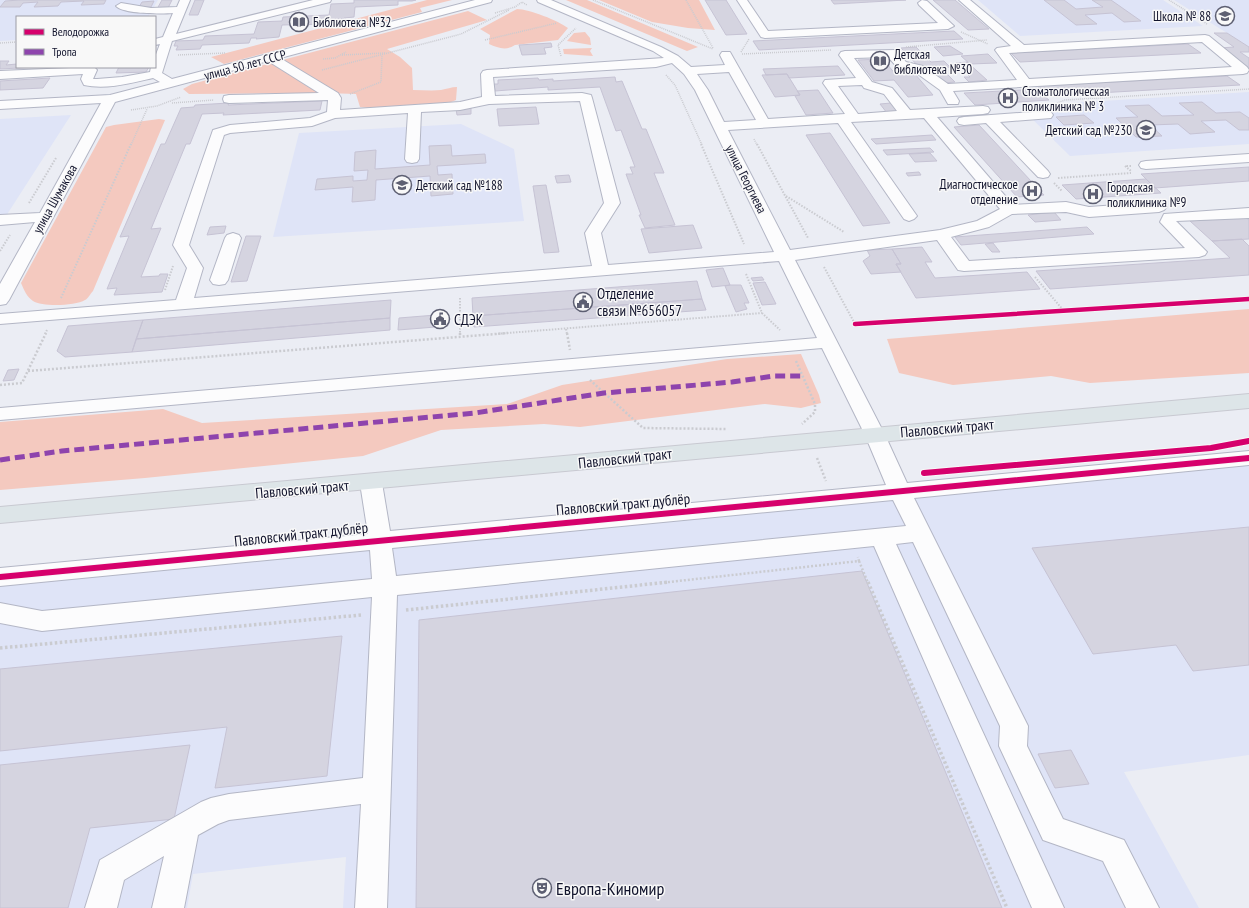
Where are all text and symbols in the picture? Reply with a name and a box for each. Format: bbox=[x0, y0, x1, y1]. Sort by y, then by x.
school or university icon: Школа № 88 bbox=[1214, 5, 1236, 27]
place label: Школа № 88 bbox=[1153, 8, 1211, 25]
library icon: Библиотека №32 bbox=[288, 11, 310, 33]
place label: Библиотека №32 bbox=[313, 14, 391, 31]
legend bbox=[16, 16, 156, 68]
text: Велодорожка bbox=[52, 24, 109, 39]
text: Тропа bbox=[52, 44, 77, 59]
street label: улица 50 лет СССР bbox=[202, 46, 288, 84]
place label: Детская библиотека №30 bbox=[894, 46, 972, 78]
library icon: Детская библиотека №30 bbox=[869, 50, 891, 72]
place label: Стоматологическая поликлиника № 3 bbox=[1022, 83, 1109, 115]
hospital icon: Стоматологическая поликлиника № 3 bbox=[997, 87, 1019, 109]
school or university icon: Детский сад №230 bbox=[1135, 119, 1157, 141]
place label: Детский сад №230 bbox=[1045, 122, 1132, 139]
street label: улица Георгиева bbox=[721, 142, 771, 216]
street label: улица Шумакова bbox=[29, 161, 81, 237]
school or university icon: Детский сад №188 bbox=[391, 174, 413, 196]
place label: Диагностическое отделение bbox=[940, 176, 1018, 208]
place label: Детский сад №188 bbox=[416, 177, 503, 194]
place label: Городская поликлиника №9 bbox=[1107, 179, 1187, 211]
hospital icon: Диагностическое отделение bbox=[1021, 180, 1043, 202]
hospital icon: Городская поликлиника №9 bbox=[1082, 183, 1104, 205]
place label: Отделение связи №656057 bbox=[597, 284, 682, 320]
public building icon: Отделение связи №656057 bbox=[572, 291, 594, 313]
public building icon: СДЭК bbox=[429, 308, 451, 330]
place label: СДЭК bbox=[454, 310, 484, 329]
street label: Павловский тракт bbox=[899, 414, 995, 442]
street label: Павловский тракт bbox=[577, 444, 673, 472]
street label: Павловский тракт bbox=[254, 475, 350, 503]
street label: Павловский тракт дублёр bbox=[555, 489, 691, 519]
street label: Павловский тракт дублёр bbox=[233, 518, 369, 550]
theatre icon: Европа-Киномир bbox=[531, 877, 553, 899]
place label: Европа-Киномир bbox=[556, 877, 664, 900]

